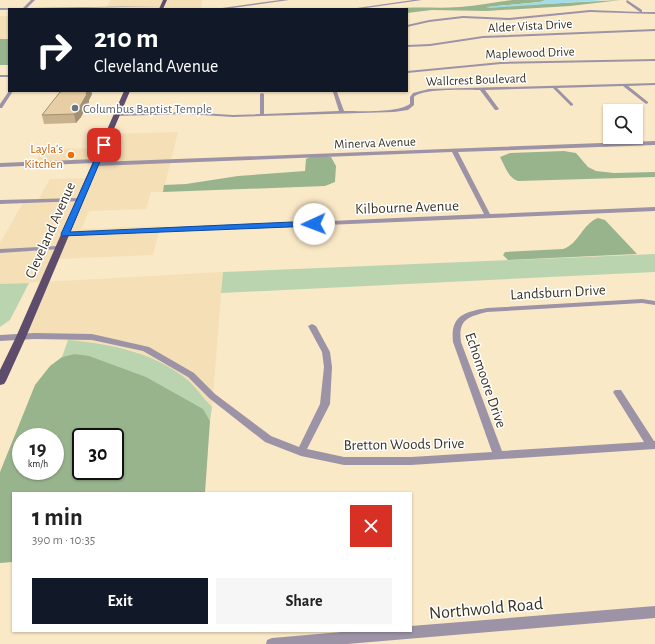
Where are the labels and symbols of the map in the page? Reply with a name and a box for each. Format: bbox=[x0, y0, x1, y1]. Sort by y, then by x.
street label: Alder Vista Drive bbox=[488, 18, 573, 35]
street label: Maplewood Drive bbox=[485, 45, 575, 62]
street label: Wallcrest Boulevard bbox=[426, 72, 527, 89]
marker: Columbus Baptist Temple bbox=[70, 103, 80, 113]
place label: Columbus Baptist Temple bbox=[83, 103, 212, 116]
pin bbox=[87, 128, 121, 162]
street label: Minerva Avenue bbox=[334, 136, 416, 151]
place label: Layla's Kitchen bbox=[24, 143, 63, 171]
marker: Layla's Kitchen bbox=[66, 150, 76, 160]
street label: Cleveland Avenue bbox=[23, 180, 78, 281]
street label: Kilbourne Avenue bbox=[355, 198, 459, 217]
position arrow bbox=[293, 203, 335, 245]
street label: Landsburn Drive bbox=[510, 283, 606, 302]
street label: Echomoore Drive bbox=[462, 331, 509, 430]
speed limit sign: 30 bbox=[72, 428, 124, 480]
street label: Bretton Woods Drive bbox=[343, 436, 465, 453]
street label: Northwold Road bbox=[428, 595, 544, 623]

